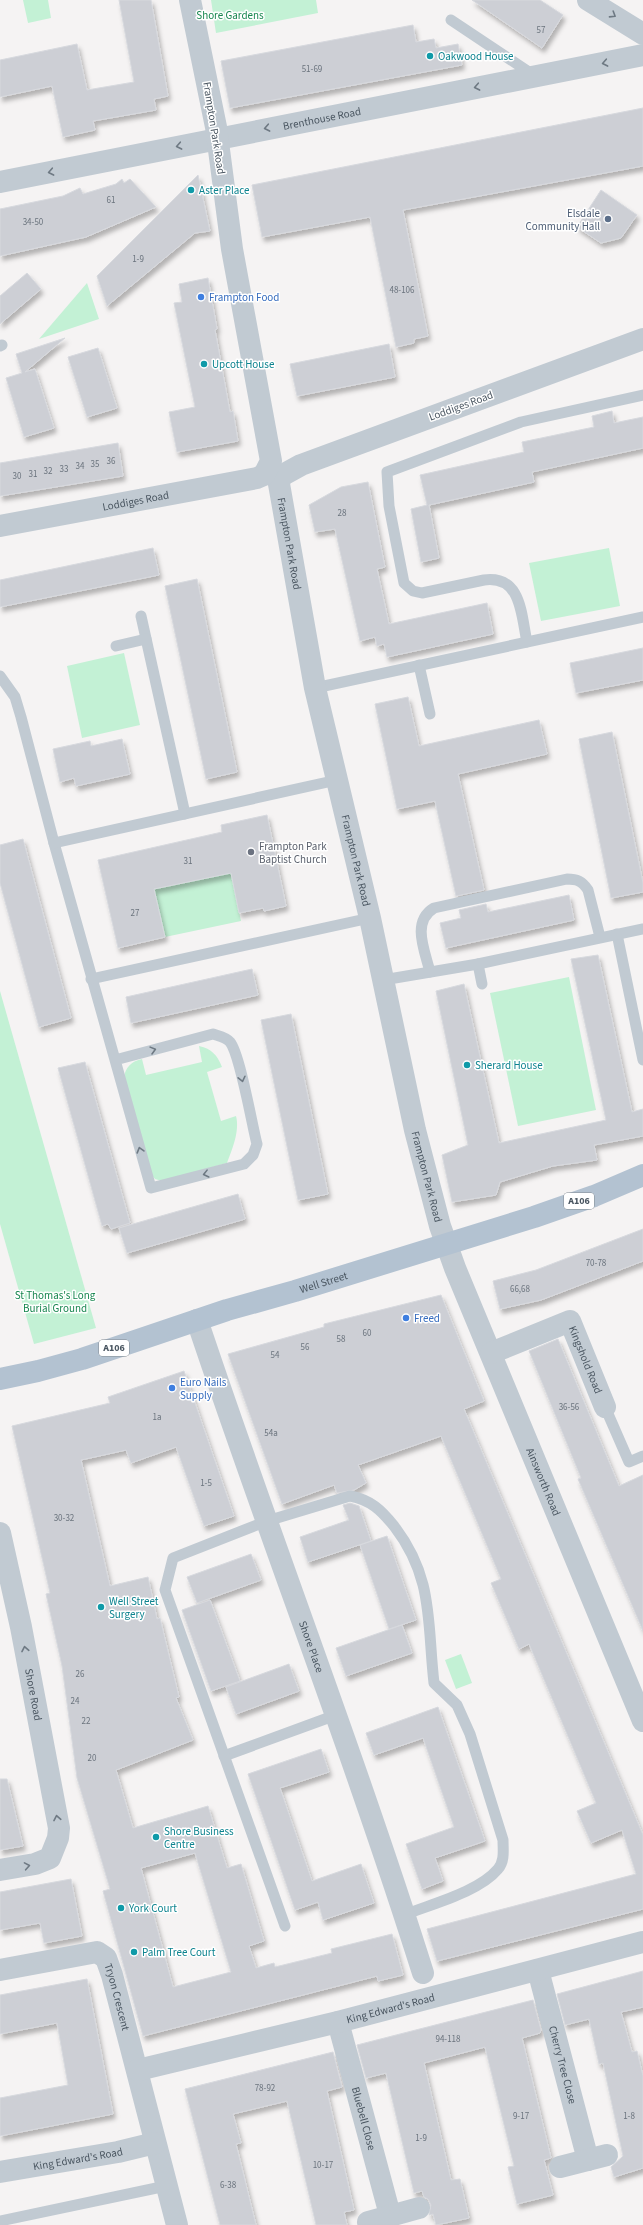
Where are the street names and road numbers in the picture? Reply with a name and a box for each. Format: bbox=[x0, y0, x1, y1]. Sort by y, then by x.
street label: Frampton Park Road bbox=[199, 81, 229, 175]
street label: Brenthouse Road bbox=[281, 103, 362, 133]
street label: Loddiges Road bbox=[427, 387, 495, 425]
street label: Loddiges Road bbox=[101, 487, 170, 514]
street label: Frampton Park Road bbox=[274, 496, 305, 591]
street label: Frampton Park Road bbox=[338, 813, 374, 908]
street label: Frampton Park Road bbox=[408, 1129, 446, 1224]
road number: A106 bbox=[564, 1193, 594, 1209]
street label: Well Street bbox=[298, 1268, 350, 1297]
street label: Kingshold Road bbox=[565, 1324, 606, 1396]
road number: A106 bbox=[99, 1340, 129, 1356]
street label: Ainsworth Road bbox=[523, 1445, 564, 1518]
street label: Shore Place bbox=[295, 1619, 328, 1675]
street label: Shore Road bbox=[21, 1667, 46, 1722]
street label: Tryon Crescent bbox=[101, 1961, 134, 2032]
street label: King Edward's Road bbox=[345, 1989, 436, 2027]
street label: Cherry Tree Close bbox=[545, 2024, 581, 2106]
street label: Bluebell Close bbox=[348, 2085, 380, 2153]
street label: King Edward's Road bbox=[32, 2144, 124, 2174]

